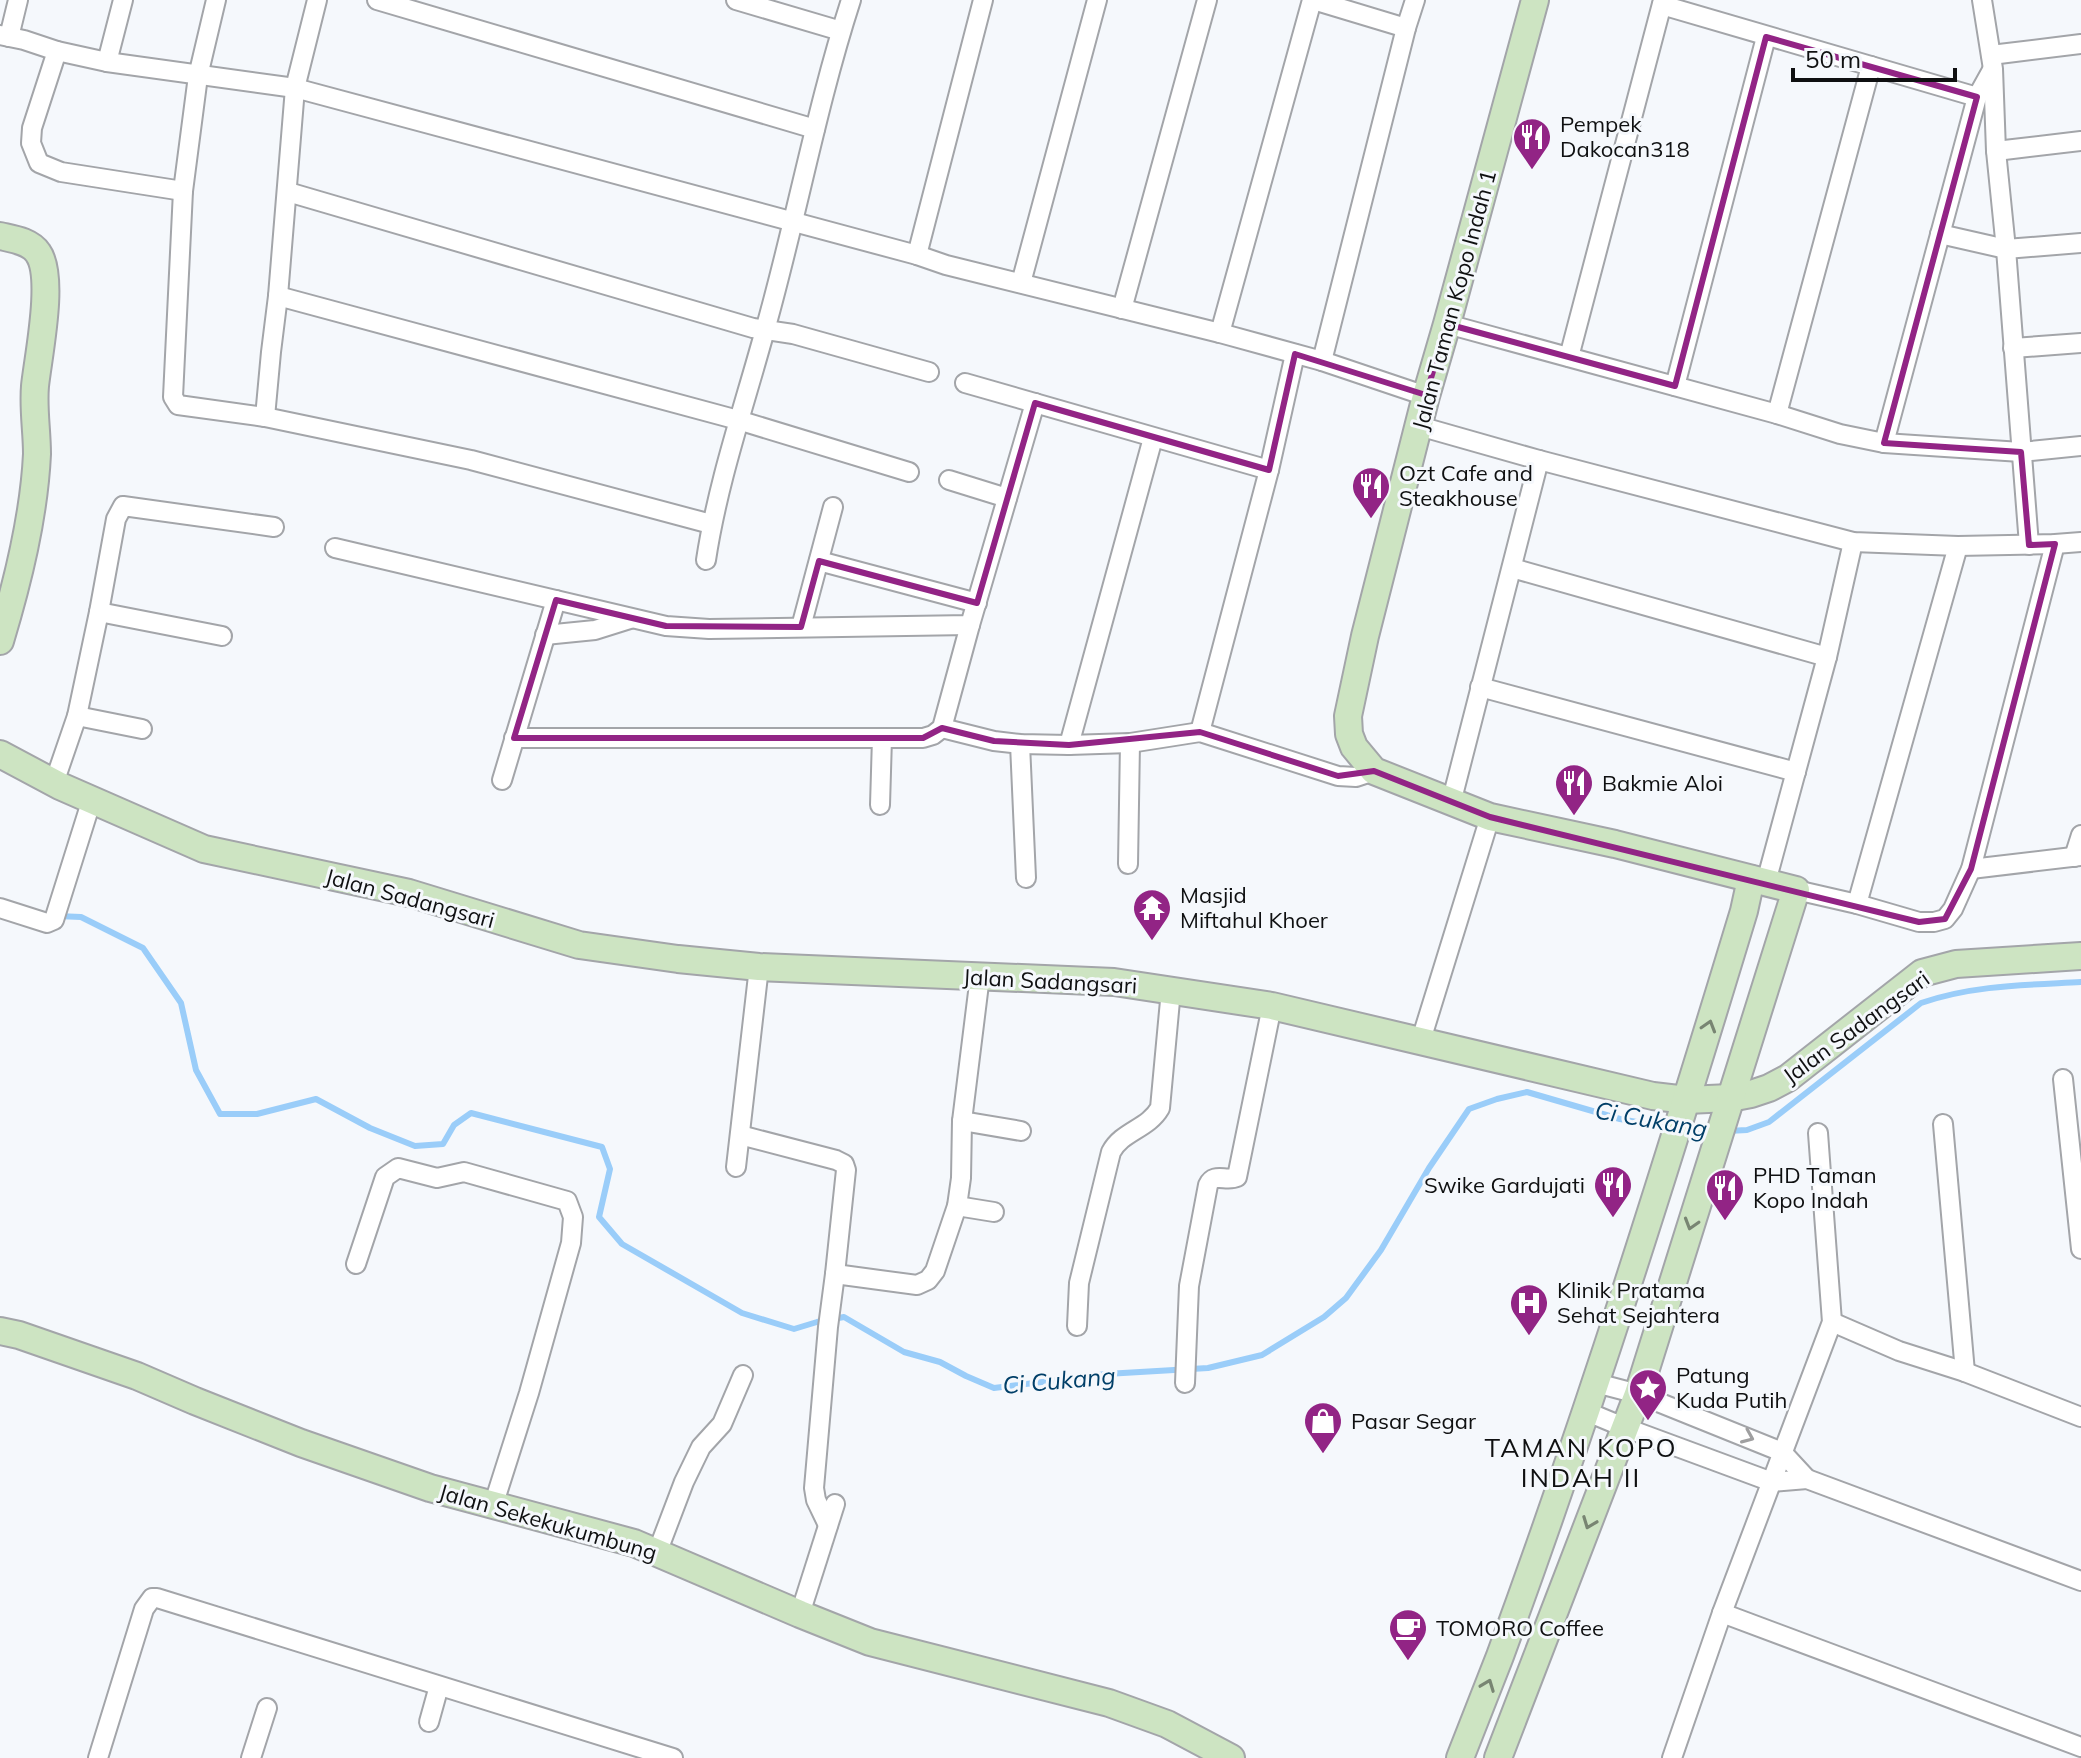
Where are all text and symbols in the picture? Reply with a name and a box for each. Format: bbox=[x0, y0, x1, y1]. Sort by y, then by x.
scale bar bbox=[1793, 32, 1955, 82]
text: 50 m bbox=[1805, 44, 1861, 74]
place label: Pempek Dakocan318 bbox=[1560, 110, 1690, 163]
restaurant icon: Pempek Dakocan318 bbox=[1511, 116, 1553, 171]
street label: Jalan Taman Kopo Indah 1 bbox=[1406, 167, 1502, 433]
place label: Ozt Cafe and Steakhouse bbox=[1399, 459, 1533, 512]
restaurant icon: Ozt Cafe and Steakhouse bbox=[1350, 465, 1392, 520]
restaurant icon: Bakmie Aloi bbox=[1553, 762, 1595, 817]
place label: Bakmie Aloi bbox=[1602, 769, 1723, 797]
street label: Jalan Sadangsari bbox=[322, 862, 498, 934]
place label: Masjid Miftahul Khoer bbox=[1180, 881, 1328, 934]
temple icon: Masjid Miftahul Khoer bbox=[1131, 887, 1173, 942]
street label: Jalan Sadangsari bbox=[962, 962, 1138, 1000]
street label: Jalan Sadangsari bbox=[1777, 964, 1935, 1090]
one-way arrow bbox=[1700, 1019, 1716, 1033]
water label: Ci Cukang bbox=[1593, 1094, 1710, 1144]
place label: PHD Taman Kopo Indah bbox=[1753, 1161, 1877, 1214]
restaurant icon: Swike Gardujati bbox=[1592, 1164, 1634, 1219]
restaurant icon: PHD Taman Kopo Indah bbox=[1704, 1167, 1746, 1222]
place label: Swike Gardujati bbox=[1424, 1171, 1585, 1199]
one-way arrow bbox=[1685, 1216, 1701, 1230]
place label: Klinik Pratama Sehat Sejahtera bbox=[1557, 1276, 1720, 1329]
hospital icon: Klinik Pratama Sehat Sejahtera bbox=[1508, 1282, 1550, 1337]
water label: Ci Cukang bbox=[1001, 1360, 1117, 1400]
place label: Patung Kuda Putih bbox=[1676, 1361, 1787, 1414]
place icon: Patung Kuda Putih bbox=[1627, 1367, 1669, 1422]
shop icon: Pasar Segar bbox=[1302, 1400, 1344, 1455]
place label: Pasar Segar bbox=[1351, 1407, 1476, 1435]
one-way arrow bbox=[1740, 1428, 1754, 1444]
district label: TAMAN KOPO INDAH II bbox=[1484, 1431, 1678, 1494]
street label: Jalan Sekekukumbung bbox=[436, 1477, 660, 1567]
one-way arrow bbox=[1582, 1515, 1599, 1529]
cafe icon: TOMORO Coffee bbox=[1387, 1607, 1429, 1662]
place label: TOMORO Coffee bbox=[1436, 1614, 1604, 1642]
one-way arrow bbox=[1478, 1679, 1495, 1693]

